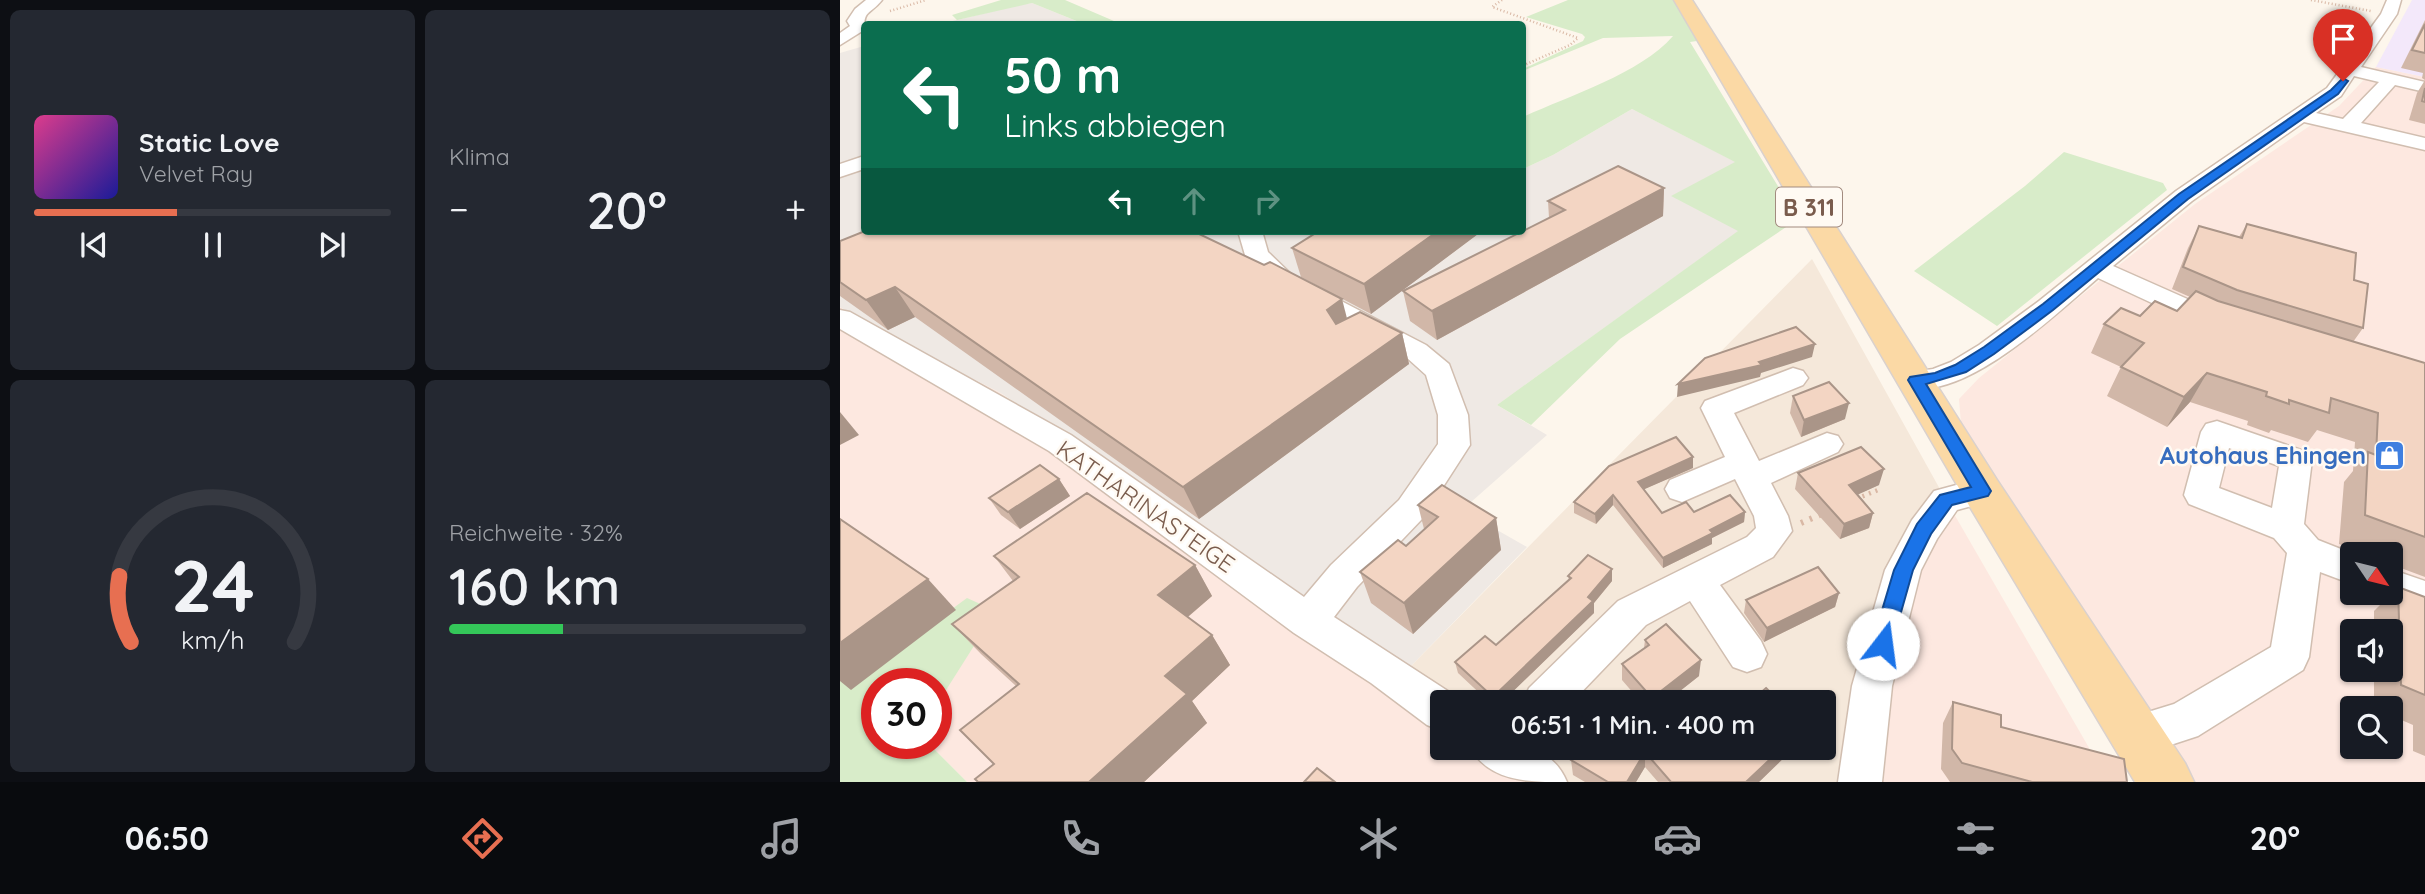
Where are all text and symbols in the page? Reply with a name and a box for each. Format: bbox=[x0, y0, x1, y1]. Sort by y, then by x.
pin bbox=[2313, 9, 2373, 81]
icon: arrive bbox=[2324, 20, 2362, 58]
text: 50 m bbox=[1004, 44, 1121, 105]
icon: left bbox=[889, 49, 980, 140]
text: Links abbiegen bbox=[1004, 105, 1226, 145]
text: Static Love bbox=[139, 126, 280, 159]
text: Klima bbox=[449, 142, 510, 171]
text: Velvet Ray bbox=[139, 159, 253, 188]
text: 20° bbox=[586, 177, 667, 242]
icon: left bbox=[1102, 182, 1140, 220]
icon: ahead bbox=[1175, 182, 1213, 220]
icon: right bbox=[1248, 182, 1286, 220]
text: − bbox=[449, 185, 469, 233]
text: + bbox=[785, 185, 806, 233]
road number: B 311 bbox=[1776, 188, 1842, 227]
icon: previous bbox=[75, 226, 113, 264]
icon: pause bbox=[194, 226, 232, 264]
icon: next bbox=[313, 226, 351, 264]
street label: KATHARINASTEIGE bbox=[1051, 433, 1241, 579]
shop icon: Autohaus Ehingen bbox=[2372, 438, 2406, 472]
place label: Autohaus Ehingen bbox=[2160, 440, 2366, 470]
text: Reichweite · 32% bbox=[449, 518, 623, 547]
text: 24 bbox=[170, 539, 255, 630]
north arrow bbox=[2340, 542, 2403, 606]
map controls bbox=[2340, 542, 2403, 759]
text: 160 km bbox=[449, 553, 620, 618]
position arrow bbox=[1846, 607, 1920, 681]
button: sound bbox=[2340, 619, 2403, 682]
text: km/h bbox=[181, 624, 244, 655]
speed limit sign: 30 bbox=[861, 668, 952, 759]
button: search bbox=[2340, 696, 2403, 759]
text: 06:51 · 1 Min. · 400 m bbox=[1511, 708, 1755, 741]
icon: directions bbox=[458, 814, 507, 863]
icon: music bbox=[757, 814, 806, 863]
icon: phone bbox=[1056, 814, 1105, 863]
icon: climate bbox=[1354, 814, 1403, 863]
icon: car bbox=[1653, 814, 1702, 863]
icon: filters bbox=[1951, 814, 2000, 863]
text: 06:50 bbox=[125, 818, 209, 858]
text: 20° bbox=[2250, 818, 2300, 858]

